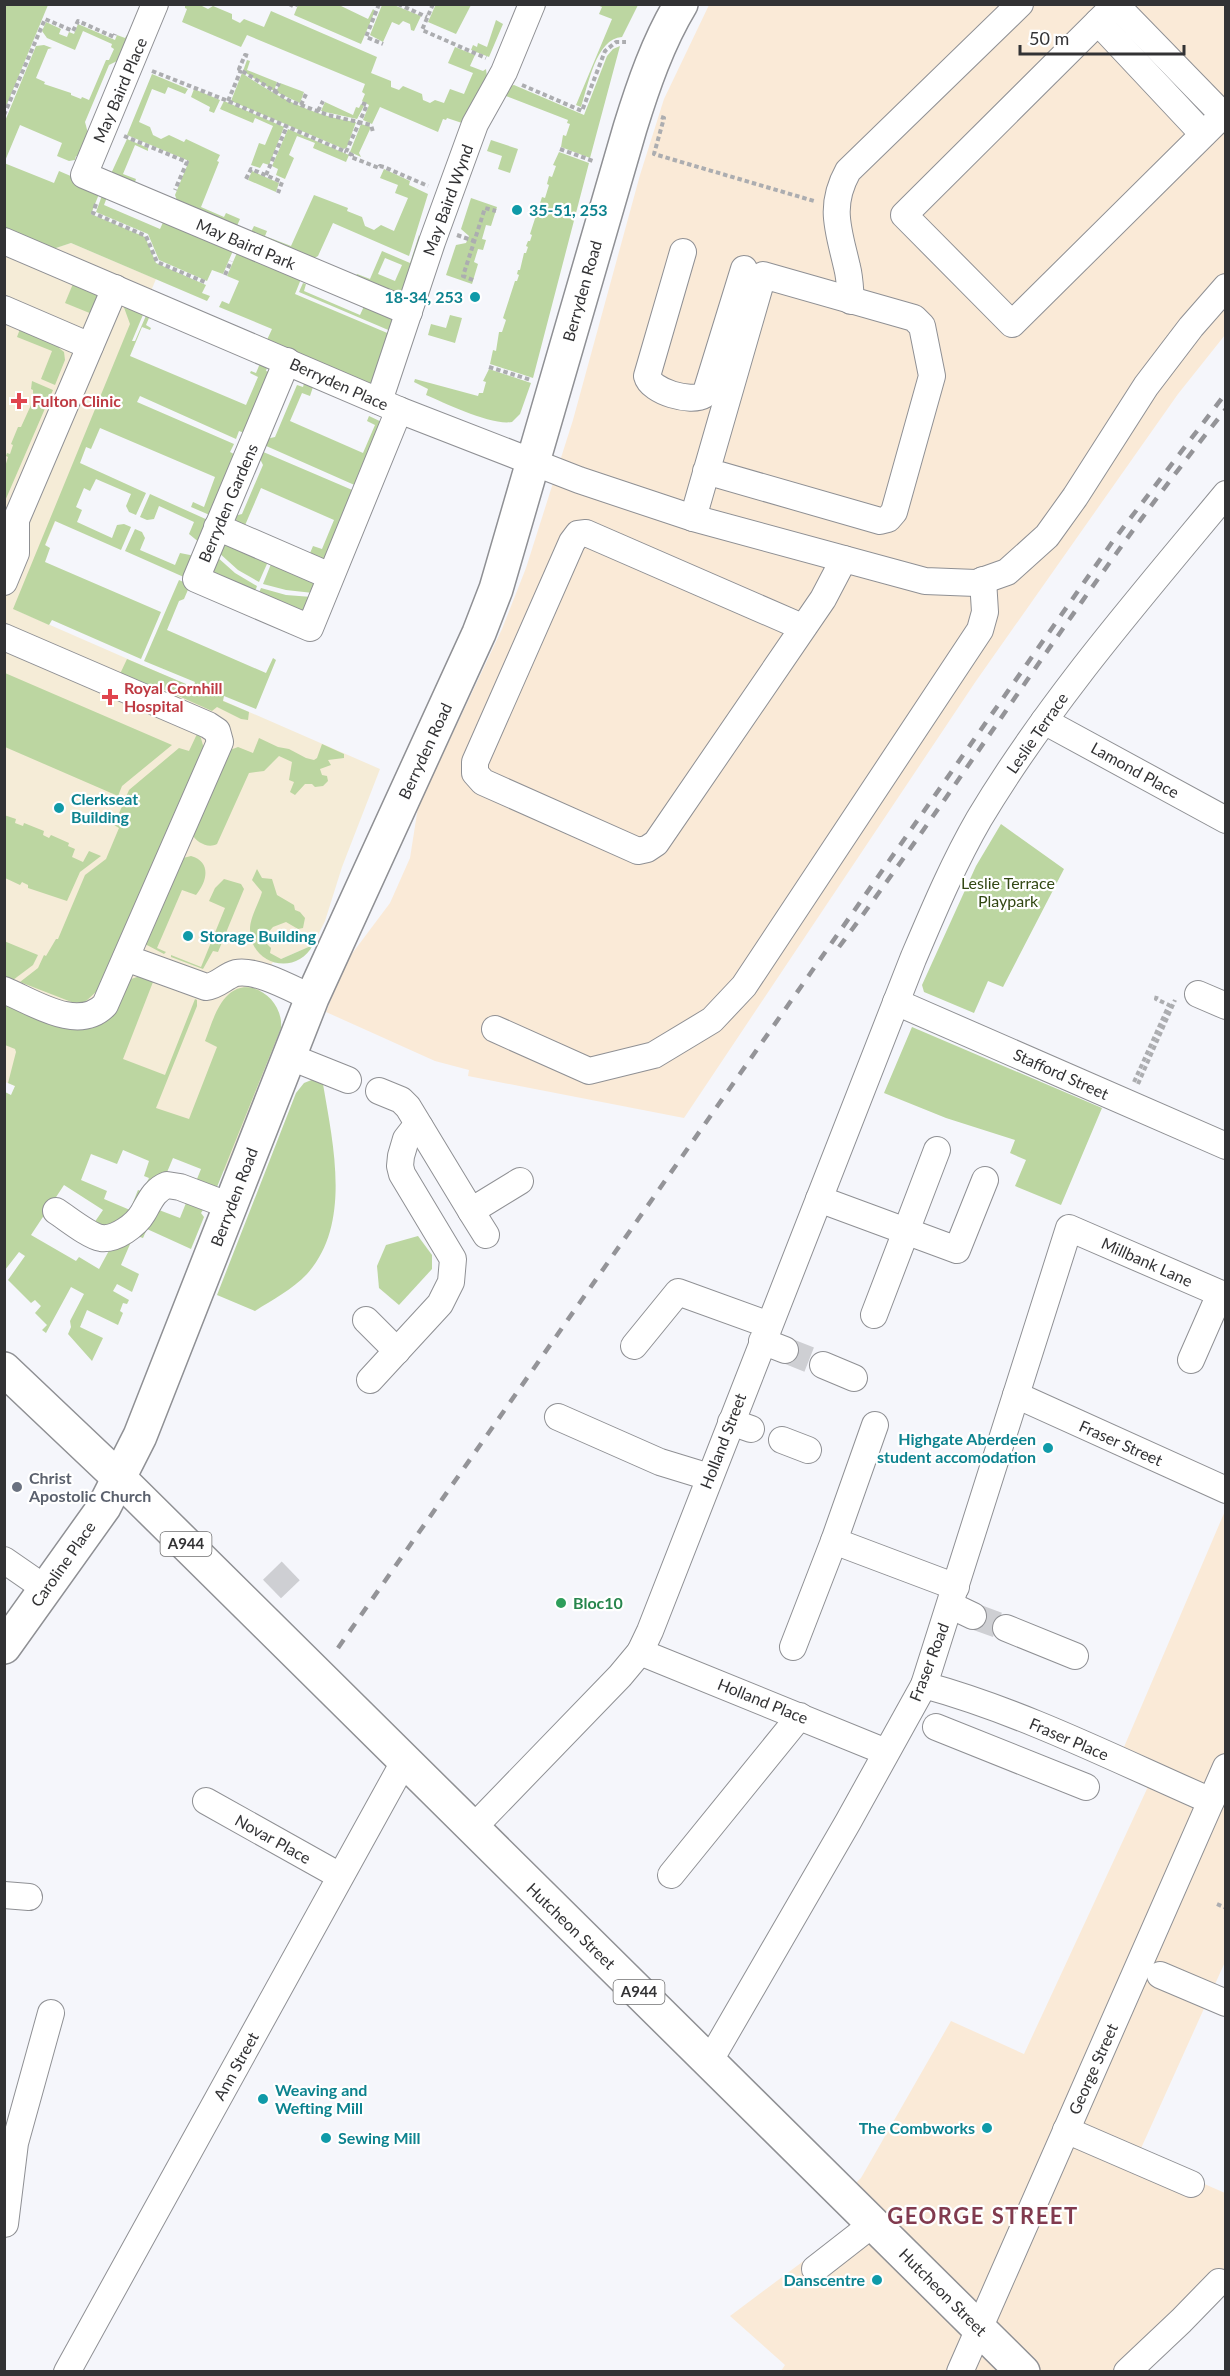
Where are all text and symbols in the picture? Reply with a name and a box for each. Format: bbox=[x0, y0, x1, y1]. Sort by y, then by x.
scale bar bbox=[1020, 18, 1184, 56]
text: 50 m bbox=[1029, 27, 1069, 49]
street label: May Baird Place bbox=[89, 34, 150, 145]
street label: May Baird Wynd bbox=[419, 142, 476, 258]
place label: 35-51, 253 bbox=[529, 200, 608, 219]
marker: 35-51, 253 bbox=[510, 203, 524, 217]
street label: May Baird Park bbox=[194, 214, 300, 273]
street label: Berryden Road bbox=[558, 238, 605, 344]
place label: 18-34, 253 bbox=[384, 287, 463, 306]
marker: 18-34, 253 bbox=[468, 290, 482, 304]
street label: Berryden Place bbox=[287, 353, 391, 414]
place label: Fulton Clinic bbox=[32, 391, 121, 410]
marker: Fulton Clinic bbox=[10, 392, 28, 410]
street label: Berryden Gardens bbox=[194, 441, 261, 565]
place label: Royal Cornhill Hospital bbox=[124, 678, 223, 715]
marker: Royal Cornhill Hospital bbox=[101, 688, 119, 706]
street label: Leslie Terrace bbox=[1002, 689, 1071, 777]
street label: Berryden Road bbox=[394, 700, 455, 802]
street label: Lamond Place bbox=[1088, 738, 1183, 802]
place label: Clerkseat Building bbox=[71, 789, 138, 826]
marker: Clerkseat Building bbox=[52, 801, 66, 815]
park label: Leslie Terrace Playpark bbox=[961, 873, 1055, 910]
place label: Storage Building bbox=[200, 926, 317, 945]
marker: Storage Building bbox=[181, 929, 195, 943]
street label: Stafford Street bbox=[1011, 1044, 1112, 1103]
street label: Berryden Road bbox=[206, 1145, 261, 1249]
street label: Millbank Lane bbox=[1099, 1233, 1196, 1290]
street label: Holland Street bbox=[696, 1390, 750, 1491]
street label: Fraser Street bbox=[1077, 1416, 1166, 1469]
place label: Highgate Aberdeen student accomodation bbox=[877, 1429, 1036, 1466]
marker: Highgate Aberdeen student accomodation bbox=[1041, 1441, 1055, 1455]
place label: Christ Apostolic Church bbox=[28, 1468, 151, 1505]
marker: Christ Apostolic Church bbox=[10, 1480, 24, 1494]
street label: Caroline Place bbox=[26, 1517, 99, 1610]
road number: A944 bbox=[160, 1532, 212, 1556]
place label: Bloc10 bbox=[573, 1593, 623, 1612]
marker: Bloc10 bbox=[554, 1596, 568, 1610]
street label: Fraser Road bbox=[905, 1620, 952, 1704]
street label: Holland Place bbox=[715, 1674, 811, 1727]
street label: Fraser Place bbox=[1027, 1713, 1112, 1764]
street label: Novar Place bbox=[232, 1810, 314, 1867]
street label: Hutcheon Street bbox=[523, 1879, 620, 1973]
road number: A944 bbox=[614, 1980, 664, 2004]
street label: George Street bbox=[1064, 2020, 1121, 2117]
street label: Ann Street bbox=[209, 2028, 262, 2103]
place label: Weaving and Wefting Mill bbox=[275, 2080, 367, 2117]
marker: Weaving and Wefting Mill bbox=[256, 2092, 270, 2106]
place label: The Combworks bbox=[859, 2118, 975, 2137]
marker: The Combworks bbox=[980, 2121, 994, 2135]
place label: Sewing Mill bbox=[338, 2128, 420, 2147]
marker: Sewing Mill bbox=[319, 2131, 333, 2145]
district label: GEORGE STREET bbox=[887, 2202, 1079, 2229]
street label: Hutcheon Street bbox=[896, 2244, 991, 2340]
place label: Danscentre bbox=[784, 2270, 865, 2289]
marker: Danscentre bbox=[870, 2273, 884, 2287]

